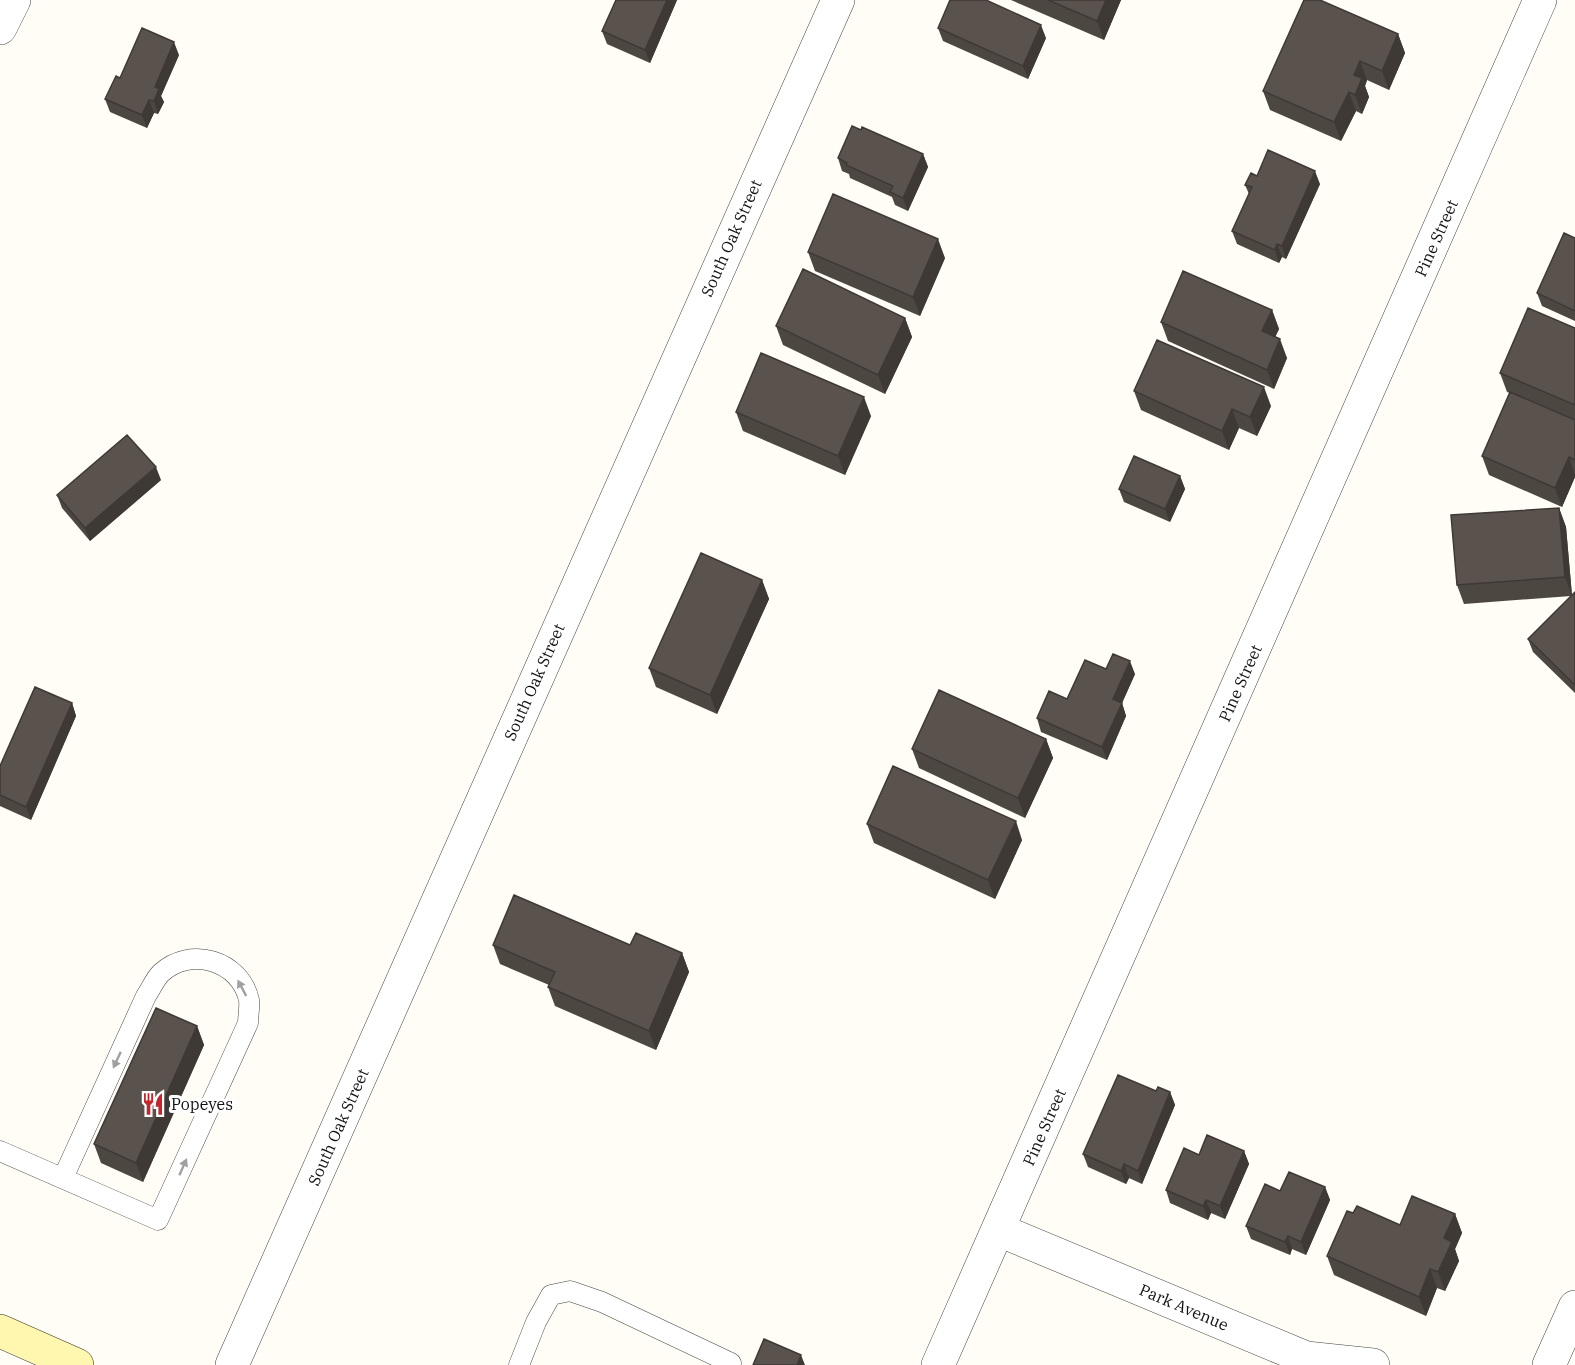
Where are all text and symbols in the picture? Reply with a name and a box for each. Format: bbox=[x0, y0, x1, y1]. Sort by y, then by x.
street label: South Oak Street bbox=[696, 176, 766, 300]
street label: Pine Street bbox=[1410, 196, 1462, 280]
street label: South Oak Street bbox=[499, 620, 569, 744]
street label: Pine Street bbox=[1214, 641, 1266, 725]
one-way arrow bbox=[238, 979, 248, 997]
one-way arrow bbox=[113, 1051, 122, 1068]
street label: South Oak Street bbox=[303, 1065, 373, 1189]
street label: Pine Street bbox=[1018, 1085, 1070, 1169]
restaurant icon: Popeyes bbox=[140, 1091, 166, 1117]
place label: Popeyes bbox=[171, 1094, 233, 1114]
one-way arrow bbox=[178, 1158, 188, 1176]
street label: Park Avenue bbox=[1136, 1279, 1232, 1335]

